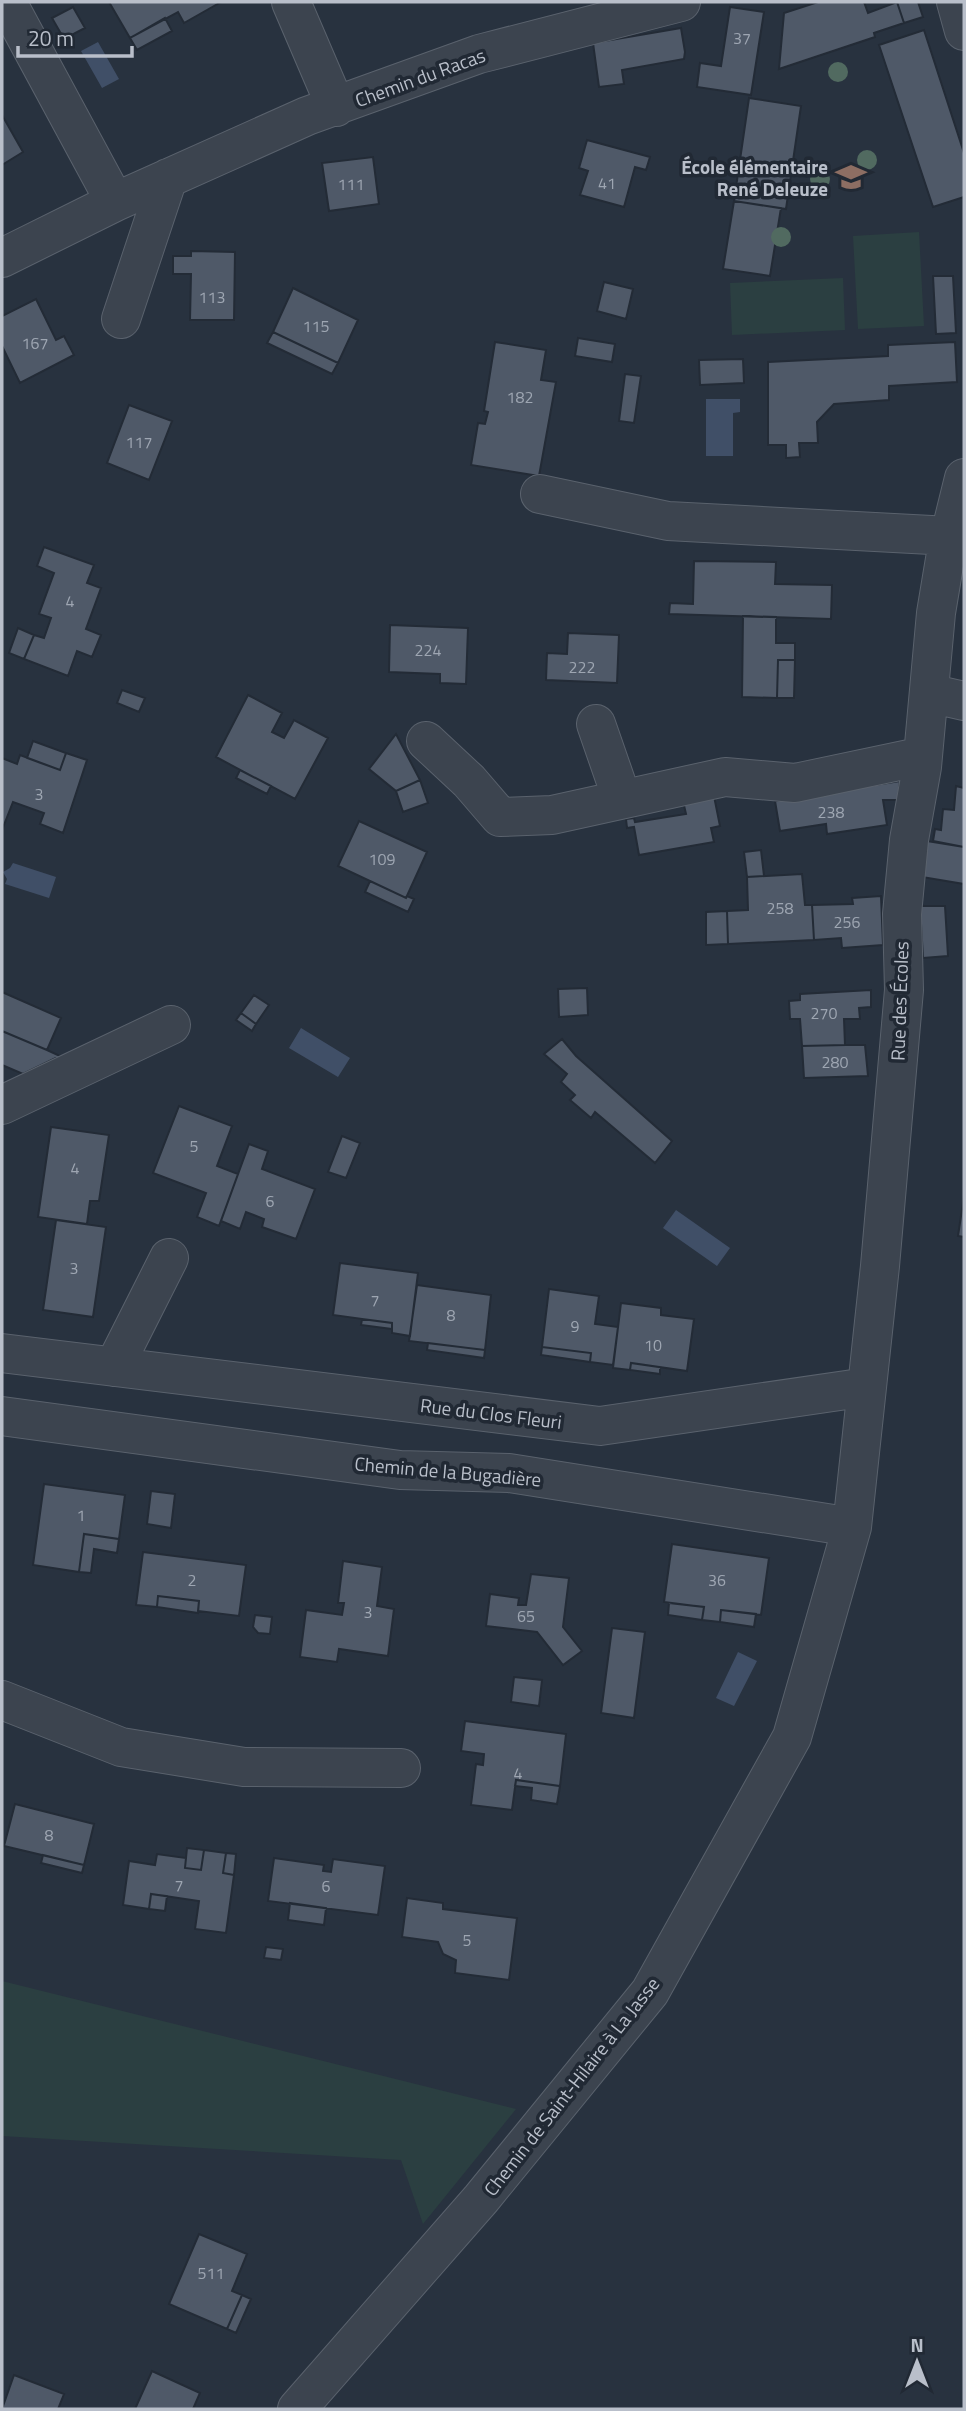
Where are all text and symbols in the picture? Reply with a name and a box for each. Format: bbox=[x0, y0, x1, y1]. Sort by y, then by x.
scale bar bbox=[18, 14, 131, 58]
text: 20 m bbox=[28, 22, 74, 54]
house number: 37 bbox=[733, 26, 751, 50]
street label: Chemin du Racas bbox=[351, 40, 489, 114]
place label: École élémentaire René Deleuze bbox=[681, 152, 828, 203]
school or university icon: École élémentaire René Deleuze bbox=[834, 160, 868, 194]
house number: 41 bbox=[598, 171, 616, 195]
house number: 111 bbox=[338, 172, 364, 196]
house number: 113 bbox=[199, 285, 225, 309]
house number: 115 bbox=[303, 314, 329, 338]
house number: 167 bbox=[22, 331, 48, 355]
house number: 182 bbox=[507, 385, 533, 409]
house number: 117 bbox=[126, 430, 152, 454]
house number: 4 bbox=[66, 589, 75, 613]
house number: 224 bbox=[415, 638, 441, 662]
house number: 222 bbox=[569, 655, 595, 679]
house number: 3 bbox=[35, 782, 43, 806]
house number: 238 bbox=[818, 800, 844, 824]
house number: 109 bbox=[369, 847, 395, 871]
house number: 258 bbox=[767, 896, 793, 920]
house number: 256 bbox=[834, 910, 860, 934]
street label: Rue des Écoles bbox=[882, 941, 916, 1061]
house number: 270 bbox=[811, 1001, 837, 1025]
house number: 280 bbox=[822, 1050, 848, 1074]
house number: 5 bbox=[190, 1134, 199, 1158]
house number: 4 bbox=[71, 1156, 80, 1180]
house number: 6 bbox=[266, 1189, 275, 1213]
house number: 3 bbox=[70, 1256, 78, 1280]
house number: 7 bbox=[371, 1288, 379, 1312]
house number: 8 bbox=[447, 1303, 456, 1327]
house number: 9 bbox=[571, 1314, 580, 1338]
house number: 10 bbox=[644, 1333, 662, 1357]
street label: Rue du Clos Fleuri bbox=[419, 1390, 563, 1436]
street label: Chemin de la Bugadière bbox=[353, 1448, 543, 1494]
house number: 1 bbox=[77, 1503, 85, 1527]
house number: 2 bbox=[188, 1568, 196, 1592]
house number: 36 bbox=[708, 1568, 726, 1592]
house number: 3 bbox=[364, 1600, 372, 1624]
house number: 65 bbox=[517, 1604, 535, 1628]
house number: 4 bbox=[514, 1761, 523, 1785]
house number: 8 bbox=[45, 1823, 54, 1847]
house number: 7 bbox=[175, 1873, 183, 1897]
house number: 6 bbox=[322, 1874, 331, 1898]
house number: 5 bbox=[463, 1928, 472, 1952]
street label: Chemin de Saint-Hilaire à La Jasse bbox=[476, 1970, 666, 2202]
house number: 511 bbox=[198, 2261, 224, 2285]
north arrow bbox=[882, 2327, 952, 2397]
text: N bbox=[910, 2330, 924, 2359]

